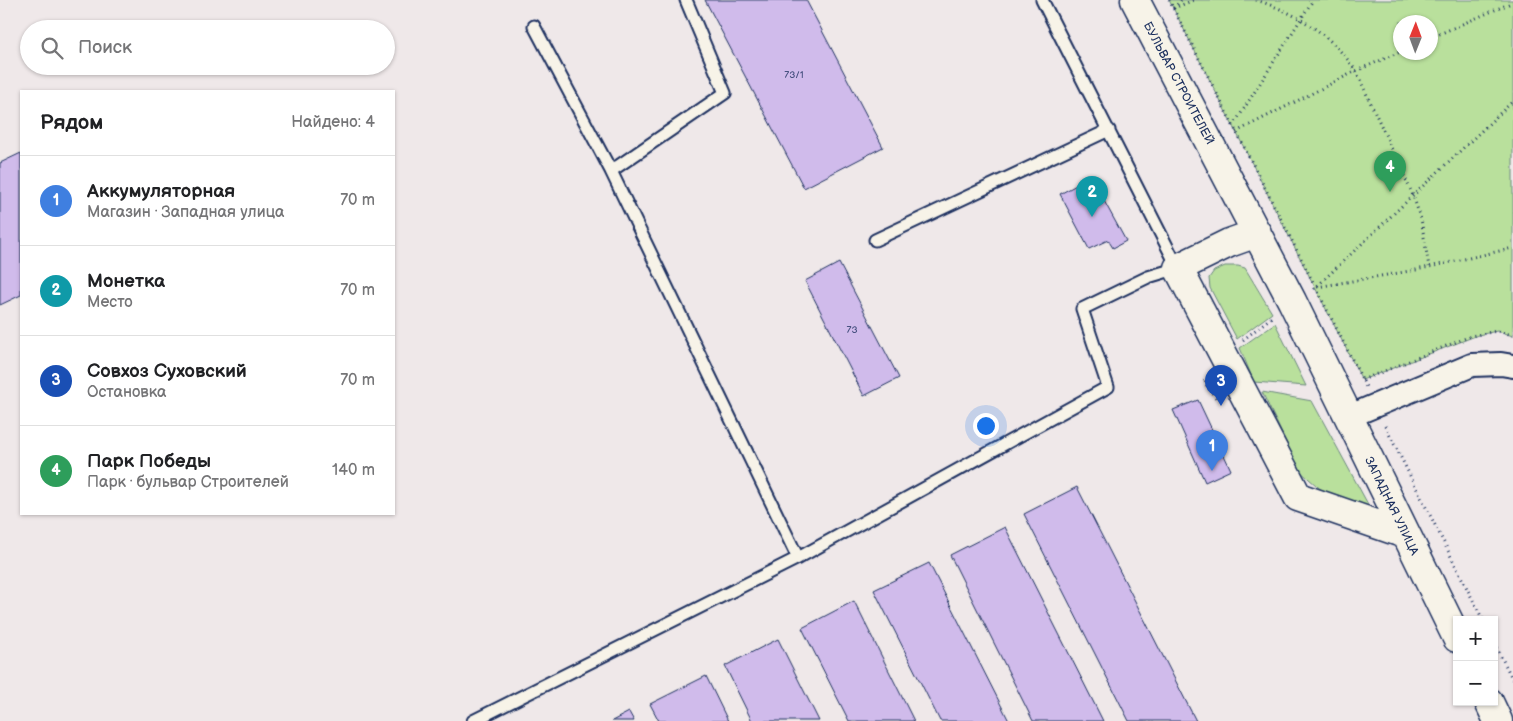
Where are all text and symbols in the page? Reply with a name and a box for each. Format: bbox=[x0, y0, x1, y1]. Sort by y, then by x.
north arrow bbox=[1393, 15, 1438, 60]
street label: БУЛЬВАР СТРОИТЕЛЕЙ bbox=[1140, 19, 1217, 147]
search box bbox=[20, 20, 395, 75]
icon: search bbox=[38, 34, 66, 62]
text: Поиск bbox=[78, 36, 132, 59]
house number: 73/1 bbox=[784, 69, 804, 81]
text: Рядом bbox=[40, 110, 103, 135]
text: Найдено: 4 bbox=[291, 113, 375, 132]
pin: 4 bbox=[1374, 151, 1406, 192]
pin: 2 bbox=[1076, 176, 1108, 217]
text: Аккумуляторная bbox=[87, 180, 235, 203]
text: 1 bbox=[53, 191, 59, 210]
text: 70 m bbox=[340, 191, 375, 210]
text: Магазин · Западная улица bbox=[87, 203, 285, 222]
text: Монетка bbox=[87, 270, 165, 293]
text: 2 bbox=[51, 281, 61, 300]
text: 70 m bbox=[340, 281, 375, 300]
text: Место bbox=[87, 293, 133, 312]
house number: 73 bbox=[846, 324, 858, 336]
text: Совхоз Суховский bbox=[87, 360, 247, 383]
pin: 3 bbox=[1205, 365, 1237, 406]
text: 3 bbox=[51, 371, 61, 390]
text: 70 m bbox=[340, 371, 375, 390]
text: Остановка bbox=[87, 383, 166, 402]
your location bbox=[973, 413, 999, 439]
pin: 1 bbox=[1196, 430, 1228, 471]
text: Парк Победы bbox=[87, 450, 211, 473]
street label: ЗАПАДНАЯ УЛИЦА bbox=[1361, 455, 1422, 559]
text: 4 bbox=[51, 461, 61, 480]
text: 140 m bbox=[332, 461, 375, 480]
text: Парк · бульвар Строителей bbox=[87, 473, 289, 492]
map controls bbox=[1453, 616, 1498, 706]
button: + bbox=[1453, 616, 1498, 661]
button: − bbox=[1453, 661, 1498, 706]

